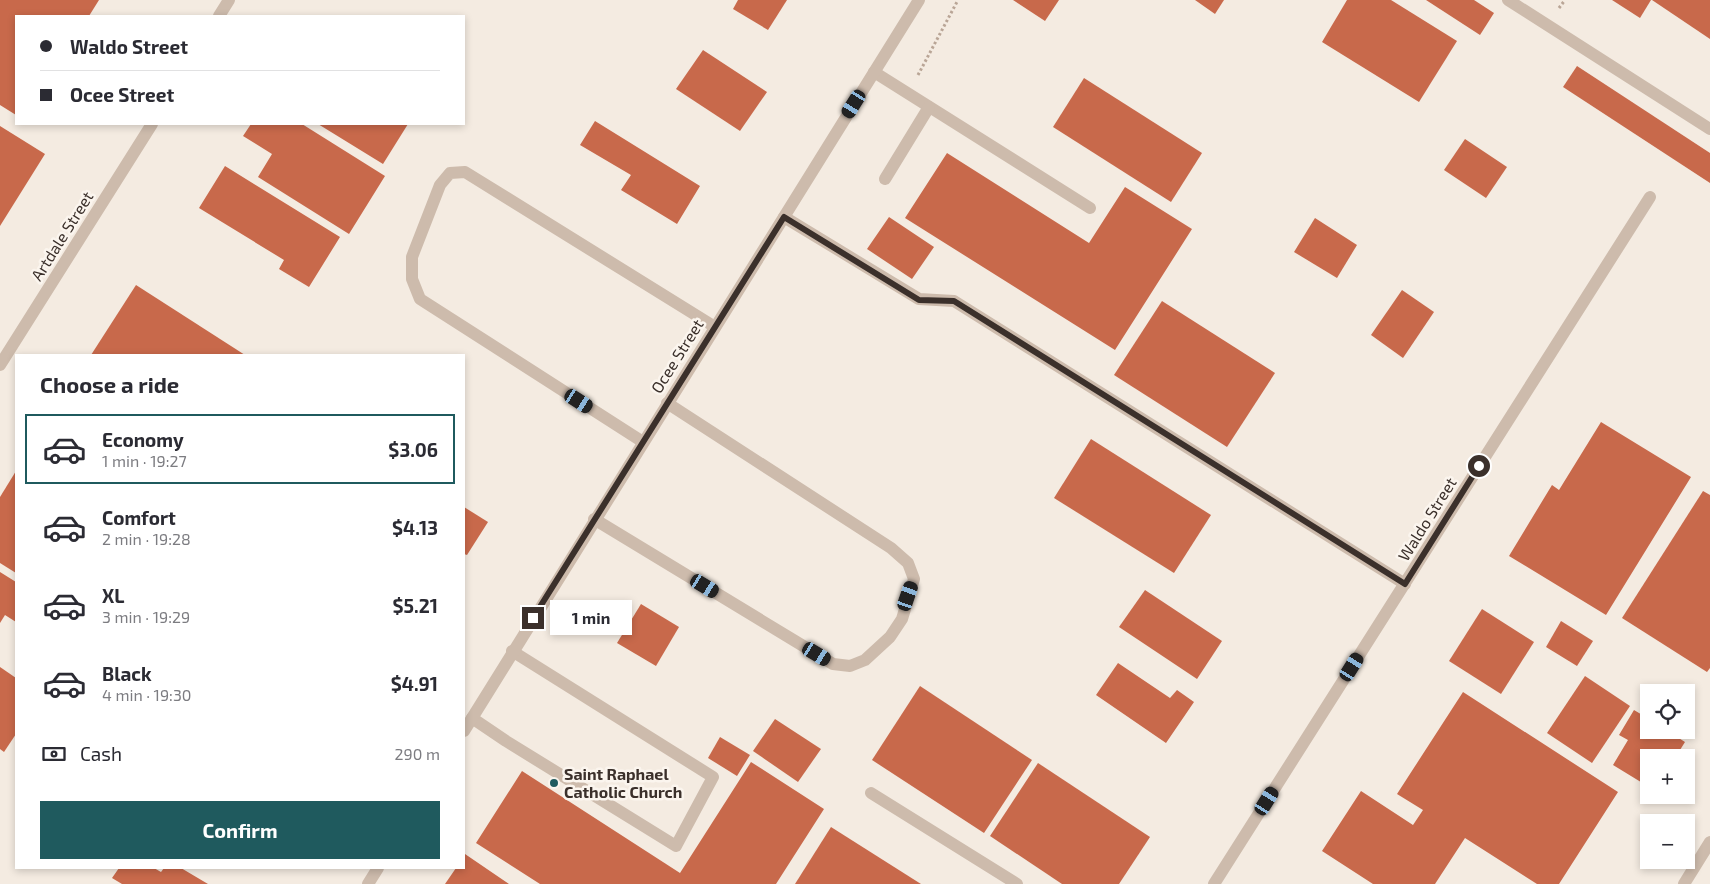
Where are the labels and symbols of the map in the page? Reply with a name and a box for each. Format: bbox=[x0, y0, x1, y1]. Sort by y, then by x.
car bbox=[839, 87, 868, 121]
street label: Artdale Street bbox=[27, 188, 97, 284]
street label: Ocee Street bbox=[646, 315, 707, 396]
car bbox=[562, 387, 595, 415]
route start bbox=[1468, 455, 1490, 477]
street label: Waldo Street bbox=[1393, 473, 1460, 564]
car bbox=[688, 572, 721, 600]
car bbox=[896, 579, 919, 613]
callout: 1 min bbox=[550, 600, 633, 636]
route end bbox=[522, 607, 544, 629]
car bbox=[800, 640, 833, 668]
car bbox=[1337, 650, 1366, 684]
place label: Saint Raphael Catholic Church bbox=[564, 764, 682, 801]
marker: Saint Raphael Catholic Church bbox=[548, 777, 560, 789]
car bbox=[1252, 784, 1281, 818]

